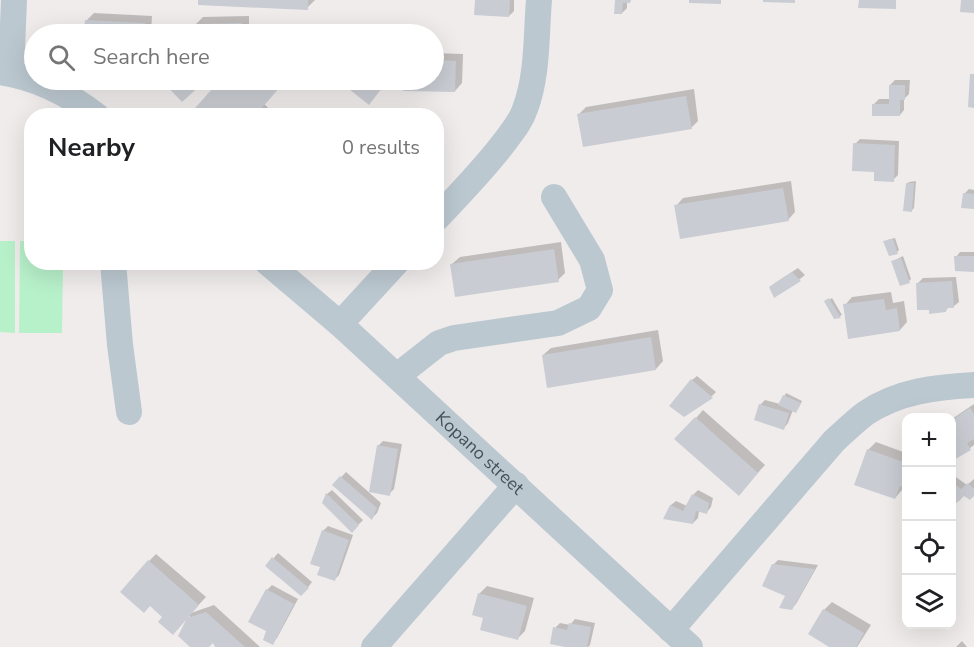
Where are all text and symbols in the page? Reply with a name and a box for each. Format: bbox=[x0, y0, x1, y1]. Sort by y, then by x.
search box bbox=[24, 24, 444, 90]
icon: search bbox=[45, 41, 78, 74]
text: Search here bbox=[93, 42, 210, 72]
text: Nearby bbox=[48, 130, 135, 165]
text: 0 results bbox=[342, 134, 420, 161]
street label: Kopano street bbox=[430, 406, 530, 501]
map controls bbox=[902, 413, 956, 629]
button: + bbox=[902, 413, 956, 467]
button: − bbox=[902, 467, 956, 521]
button: locate bbox=[902, 521, 956, 575]
button: layers bbox=[902, 575, 956, 629]

